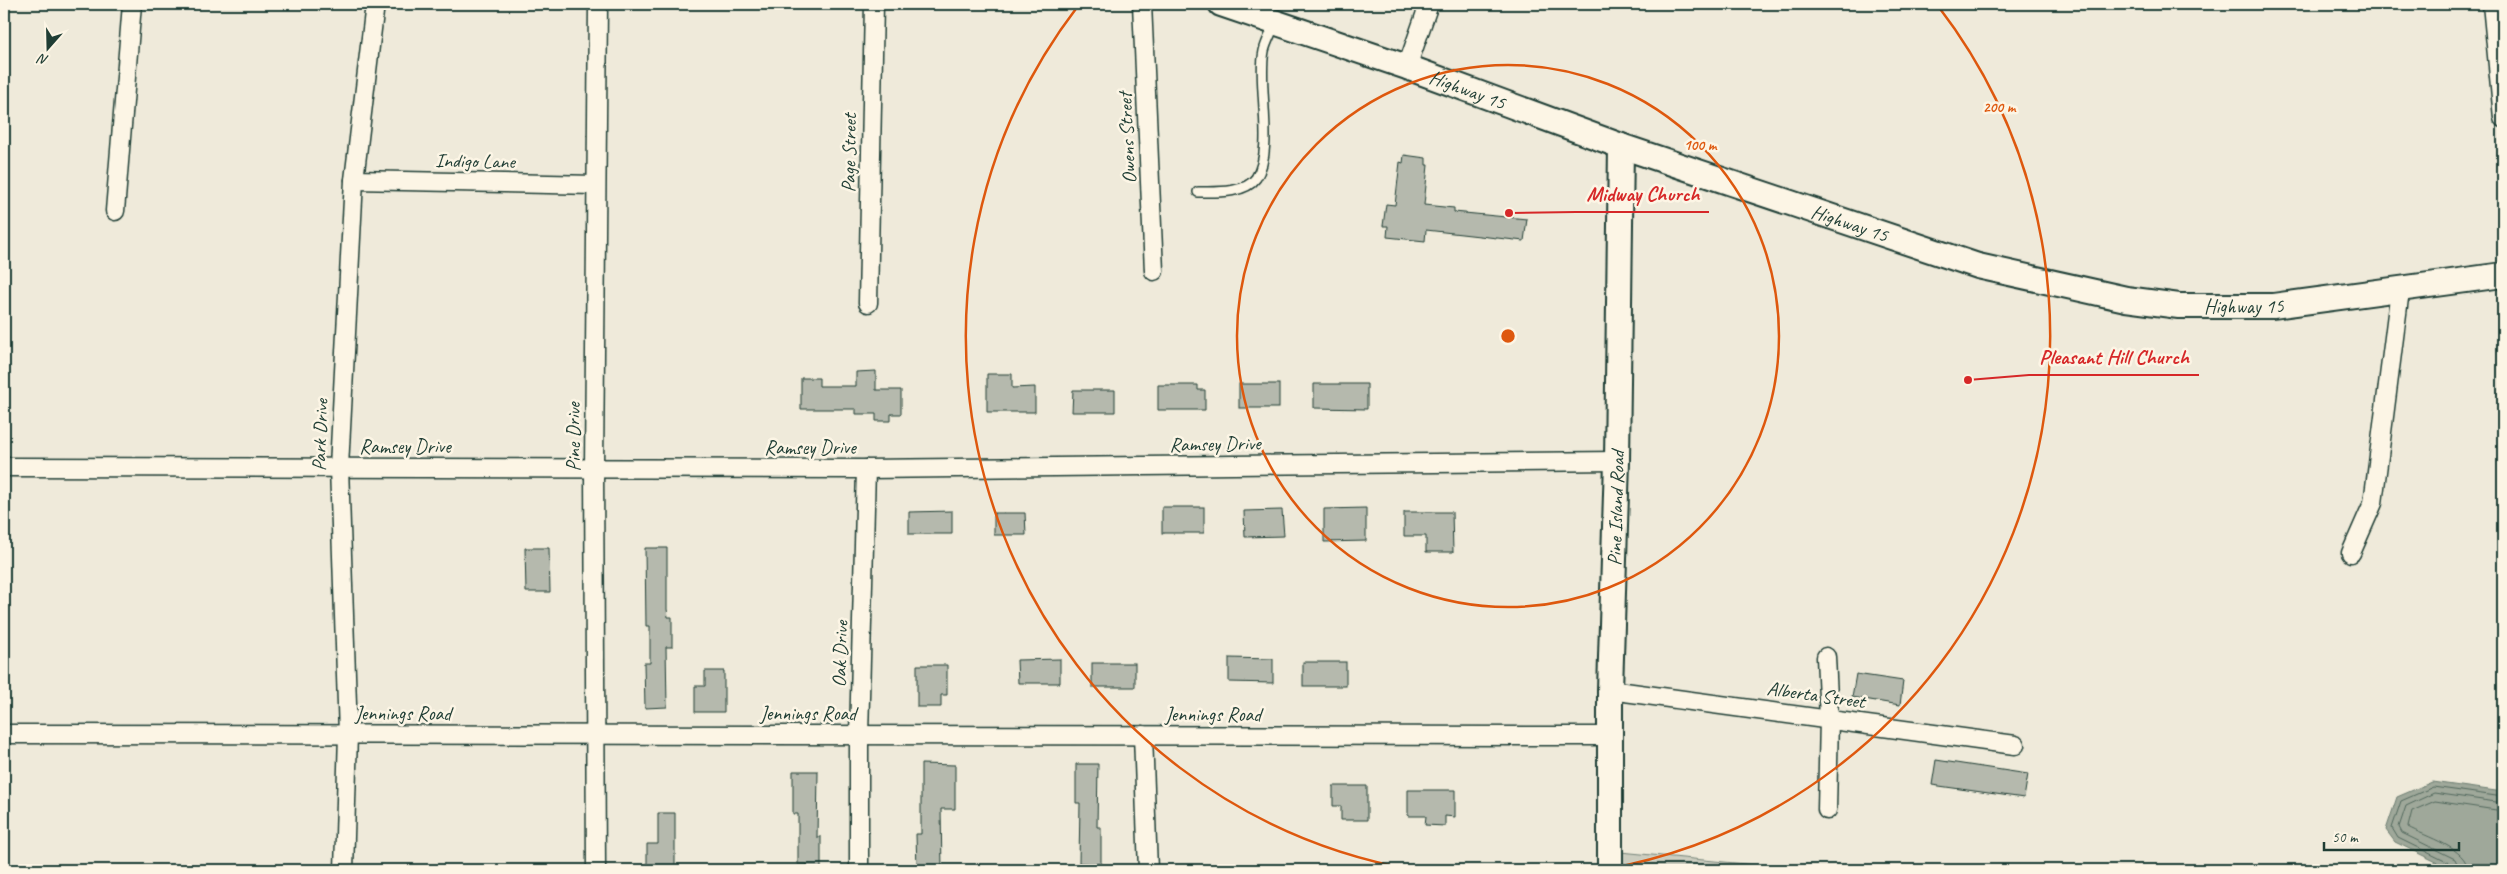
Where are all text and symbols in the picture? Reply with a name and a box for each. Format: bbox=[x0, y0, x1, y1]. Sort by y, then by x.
north arrow bbox=[22, 22, 72, 72]
text: N bbox=[35, 49, 51, 69]
street label: Highway 15 bbox=[1426, 64, 1510, 115]
street label: Owens Street bbox=[1112, 88, 1142, 184]
text: 200 m bbox=[1983, 98, 2017, 117]
street label: Page Street bbox=[836, 111, 862, 193]
text: 100 m bbox=[1684, 136, 1718, 155]
street label: Indigo Lane bbox=[435, 148, 517, 174]
callout: Midway Church bbox=[1576, 176, 1709, 212]
text: Midway Church bbox=[1586, 181, 1701, 207]
street label: Highway 15 bbox=[1808, 198, 1893, 248]
street label: Highway 15 bbox=[2204, 292, 2286, 319]
centre of rings bbox=[1499, 327, 1517, 345]
callout: Pleasant Hill Church bbox=[2029, 339, 2199, 375]
text: Pleasant Hill Church bbox=[2039, 344, 2190, 370]
street label: Park Drive bbox=[306, 397, 334, 472]
street label: Pine Drive bbox=[561, 401, 586, 472]
street label: Ramsey Drive bbox=[1169, 431, 1262, 457]
street label: Ramsey Drive bbox=[359, 434, 452, 459]
street label: Ramsey Drive bbox=[764, 435, 857, 460]
street label: Pine Island Road bbox=[1601, 447, 1630, 566]
street label: Oak Drive bbox=[826, 619, 854, 688]
street label: Alberta Street bbox=[1766, 676, 1869, 715]
street label: Jennings Road bbox=[354, 701, 454, 726]
street label: Jennings Road bbox=[759, 701, 859, 726]
street label: Jennings Road bbox=[1164, 702, 1264, 727]
scale bar bbox=[2324, 819, 2460, 851]
text: 50 m bbox=[2332, 828, 2359, 847]

